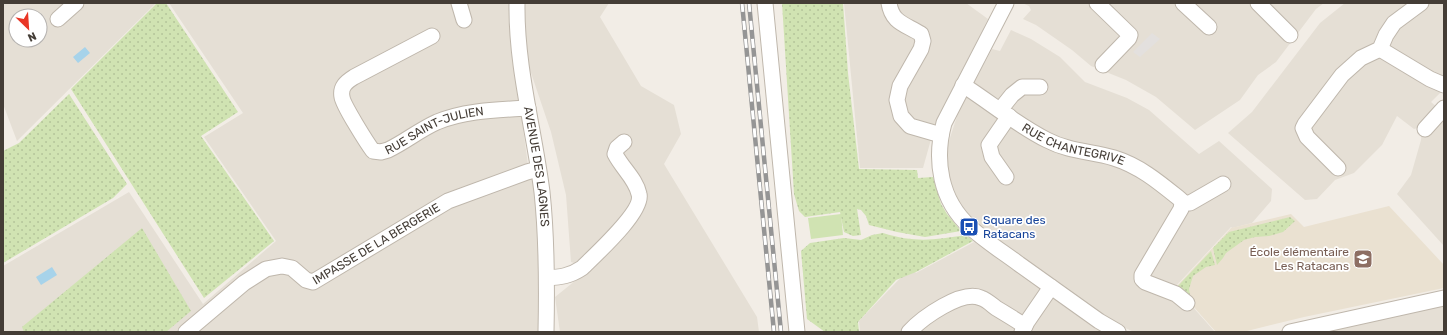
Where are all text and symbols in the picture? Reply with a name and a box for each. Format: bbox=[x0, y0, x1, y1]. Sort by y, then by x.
north arrow bbox=[8, 8, 48, 48]
text: N bbox=[26, 29, 38, 44]
street label: RUE SAINT-JULIEN bbox=[383, 104, 484, 157]
street label: AVENUE DES LAGNES bbox=[521, 105, 552, 227]
street label: RUE CHANTEGRIVE bbox=[1019, 120, 1127, 168]
street label: IMPASSE DE LA BERGERIE bbox=[310, 200, 443, 288]
place label: Square des Ratacans bbox=[983, 213, 1046, 241]
bus stop icon: Square des Ratacans bbox=[958, 216, 980, 238]
place label: École élémentaire Les Ratacans bbox=[1249, 245, 1349, 273]
school or university icon: École élémentaire Les Ratacans bbox=[1352, 248, 1374, 270]

